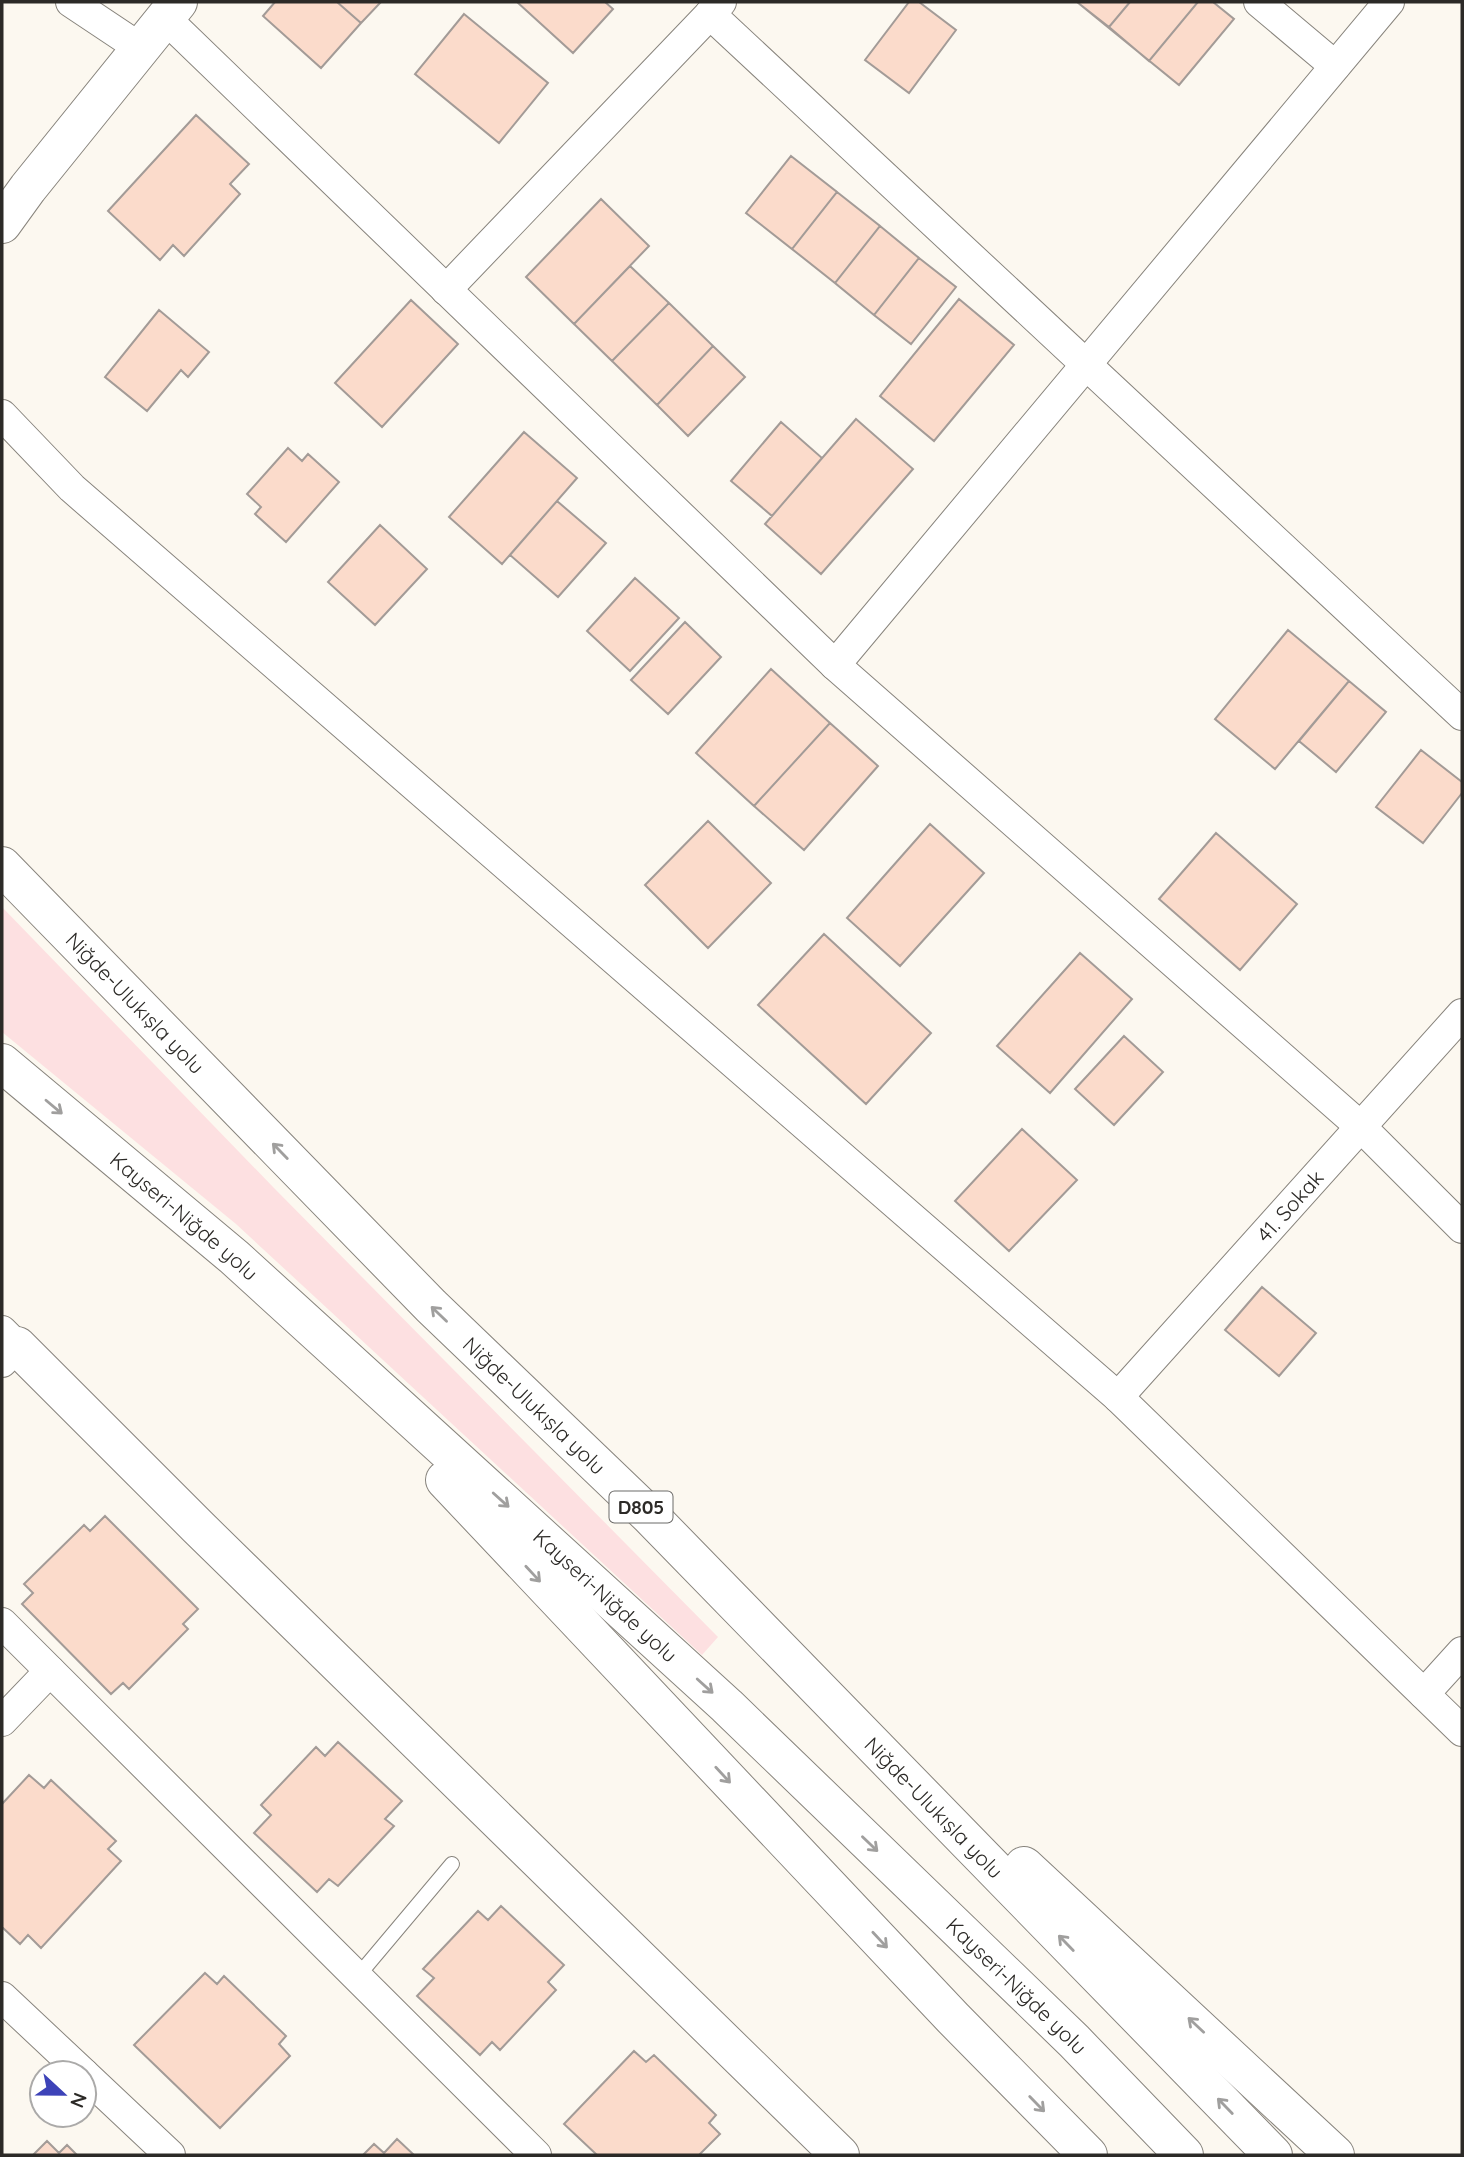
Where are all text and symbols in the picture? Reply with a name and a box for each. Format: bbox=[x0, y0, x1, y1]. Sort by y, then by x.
street label: Niğde-Ulukışla yolu bbox=[61, 927, 210, 1079]
one-way arrow bbox=[45, 1099, 63, 1115]
one-way arrow bbox=[271, 1143, 288, 1160]
street label: Kayseri-Niğde yolu bbox=[105, 1146, 264, 1286]
street label: 41. Sokak bbox=[1251, 1164, 1329, 1247]
one-way arrow bbox=[431, 1306, 448, 1323]
street label: Niğde-Ulukışla yolu bbox=[458, 1331, 611, 1480]
one-way arrow bbox=[492, 1492, 510, 1508]
road number: D805 bbox=[610, 1492, 672, 1522]
street label: Kayseri-Niğde yolu bbox=[528, 1523, 683, 1668]
one-way arrow bbox=[525, 1565, 542, 1582]
one-way arrow bbox=[696, 1678, 714, 1694]
street label: Niğde-Ulukışla yolu bbox=[859, 1731, 1009, 1884]
one-way arrow bbox=[715, 1766, 732, 1783]
one-way arrow bbox=[861, 1835, 878, 1852]
street label: Kayseri-Niğde yolu bbox=[941, 1912, 1093, 2060]
one-way arrow bbox=[871, 1931, 888, 1948]
one-way arrow bbox=[1058, 1935, 1075, 1952]
one-way arrow bbox=[1188, 2017, 1205, 2034]
north arrow bbox=[28, 2059, 98, 2129]
text: N bbox=[65, 2089, 93, 2111]
one-way arrow bbox=[1029, 2095, 1046, 2112]
one-way arrow bbox=[1217, 2098, 1234, 2115]

